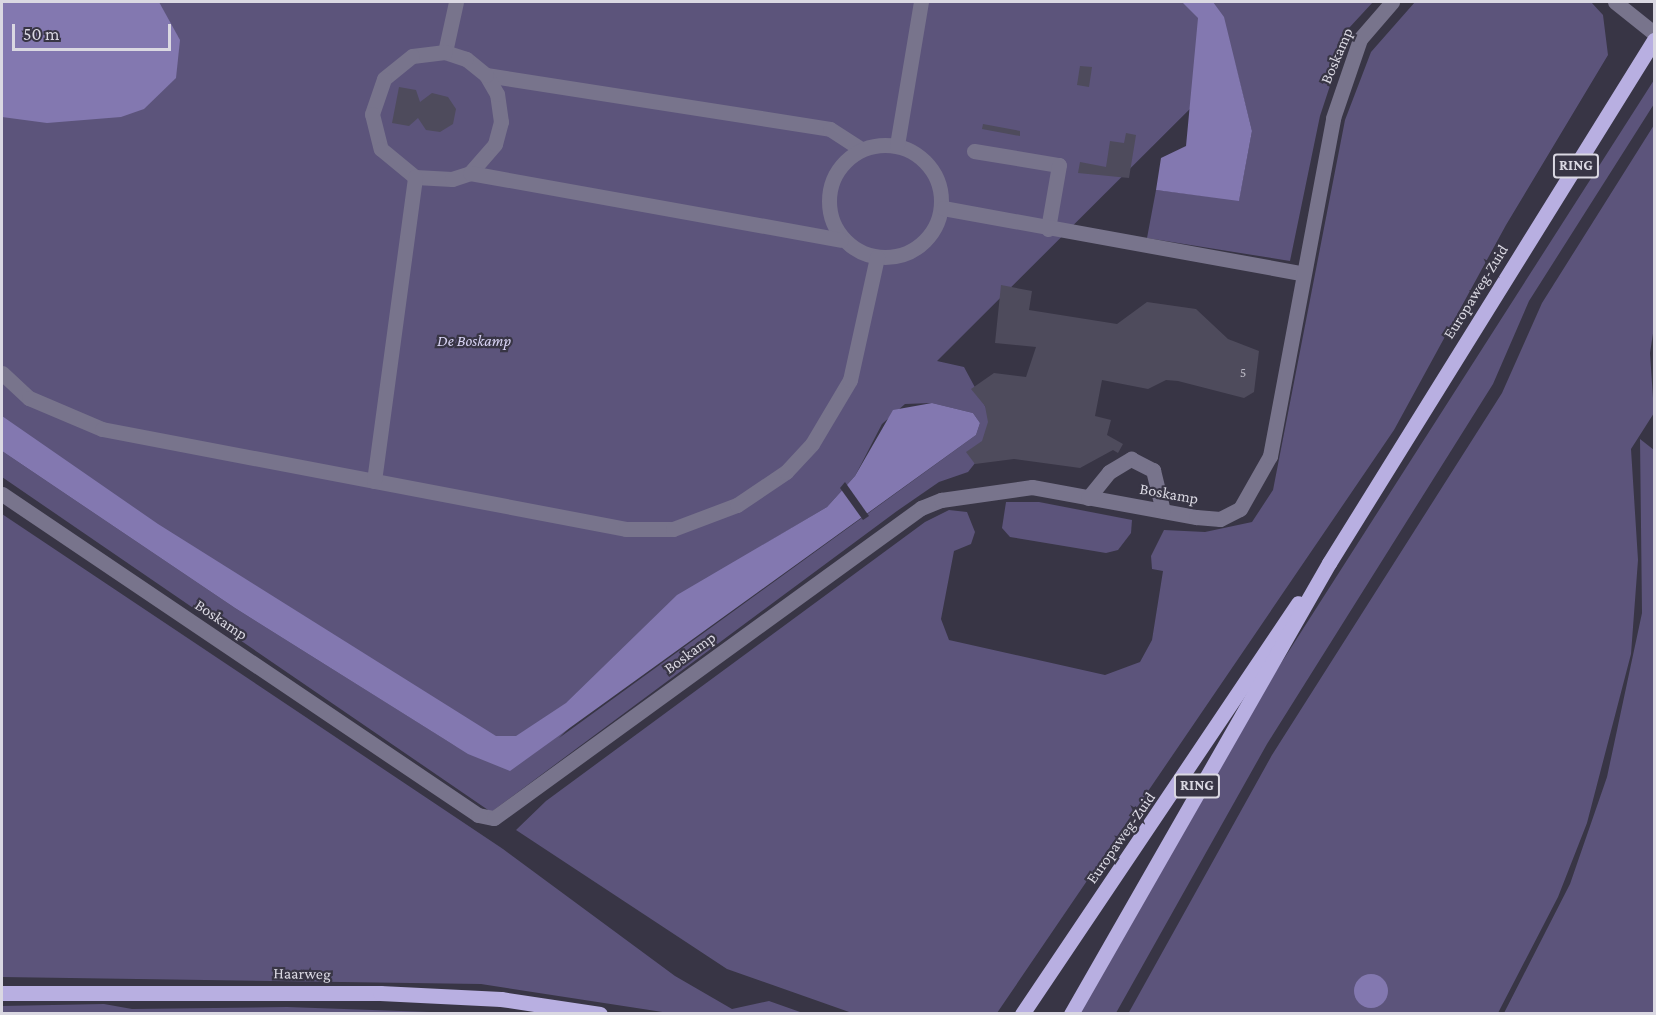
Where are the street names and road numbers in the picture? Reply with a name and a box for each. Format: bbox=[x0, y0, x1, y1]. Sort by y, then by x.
street label: Boskamp bbox=[1317, 25, 1357, 87]
road number: RING bbox=[1552, 154, 1600, 178]
street label: Europaweg-Zuid bbox=[1439, 241, 1513, 343]
street label: Boskamp bbox=[1138, 479, 1200, 509]
street label: Boskamp bbox=[191, 595, 251, 645]
street label: Boskamp bbox=[660, 628, 720, 678]
road number: RING bbox=[1173, 774, 1221, 798]
street label: Europaweg-Zuid bbox=[1082, 788, 1160, 888]
street label: Haarweg bbox=[273, 964, 331, 984]

